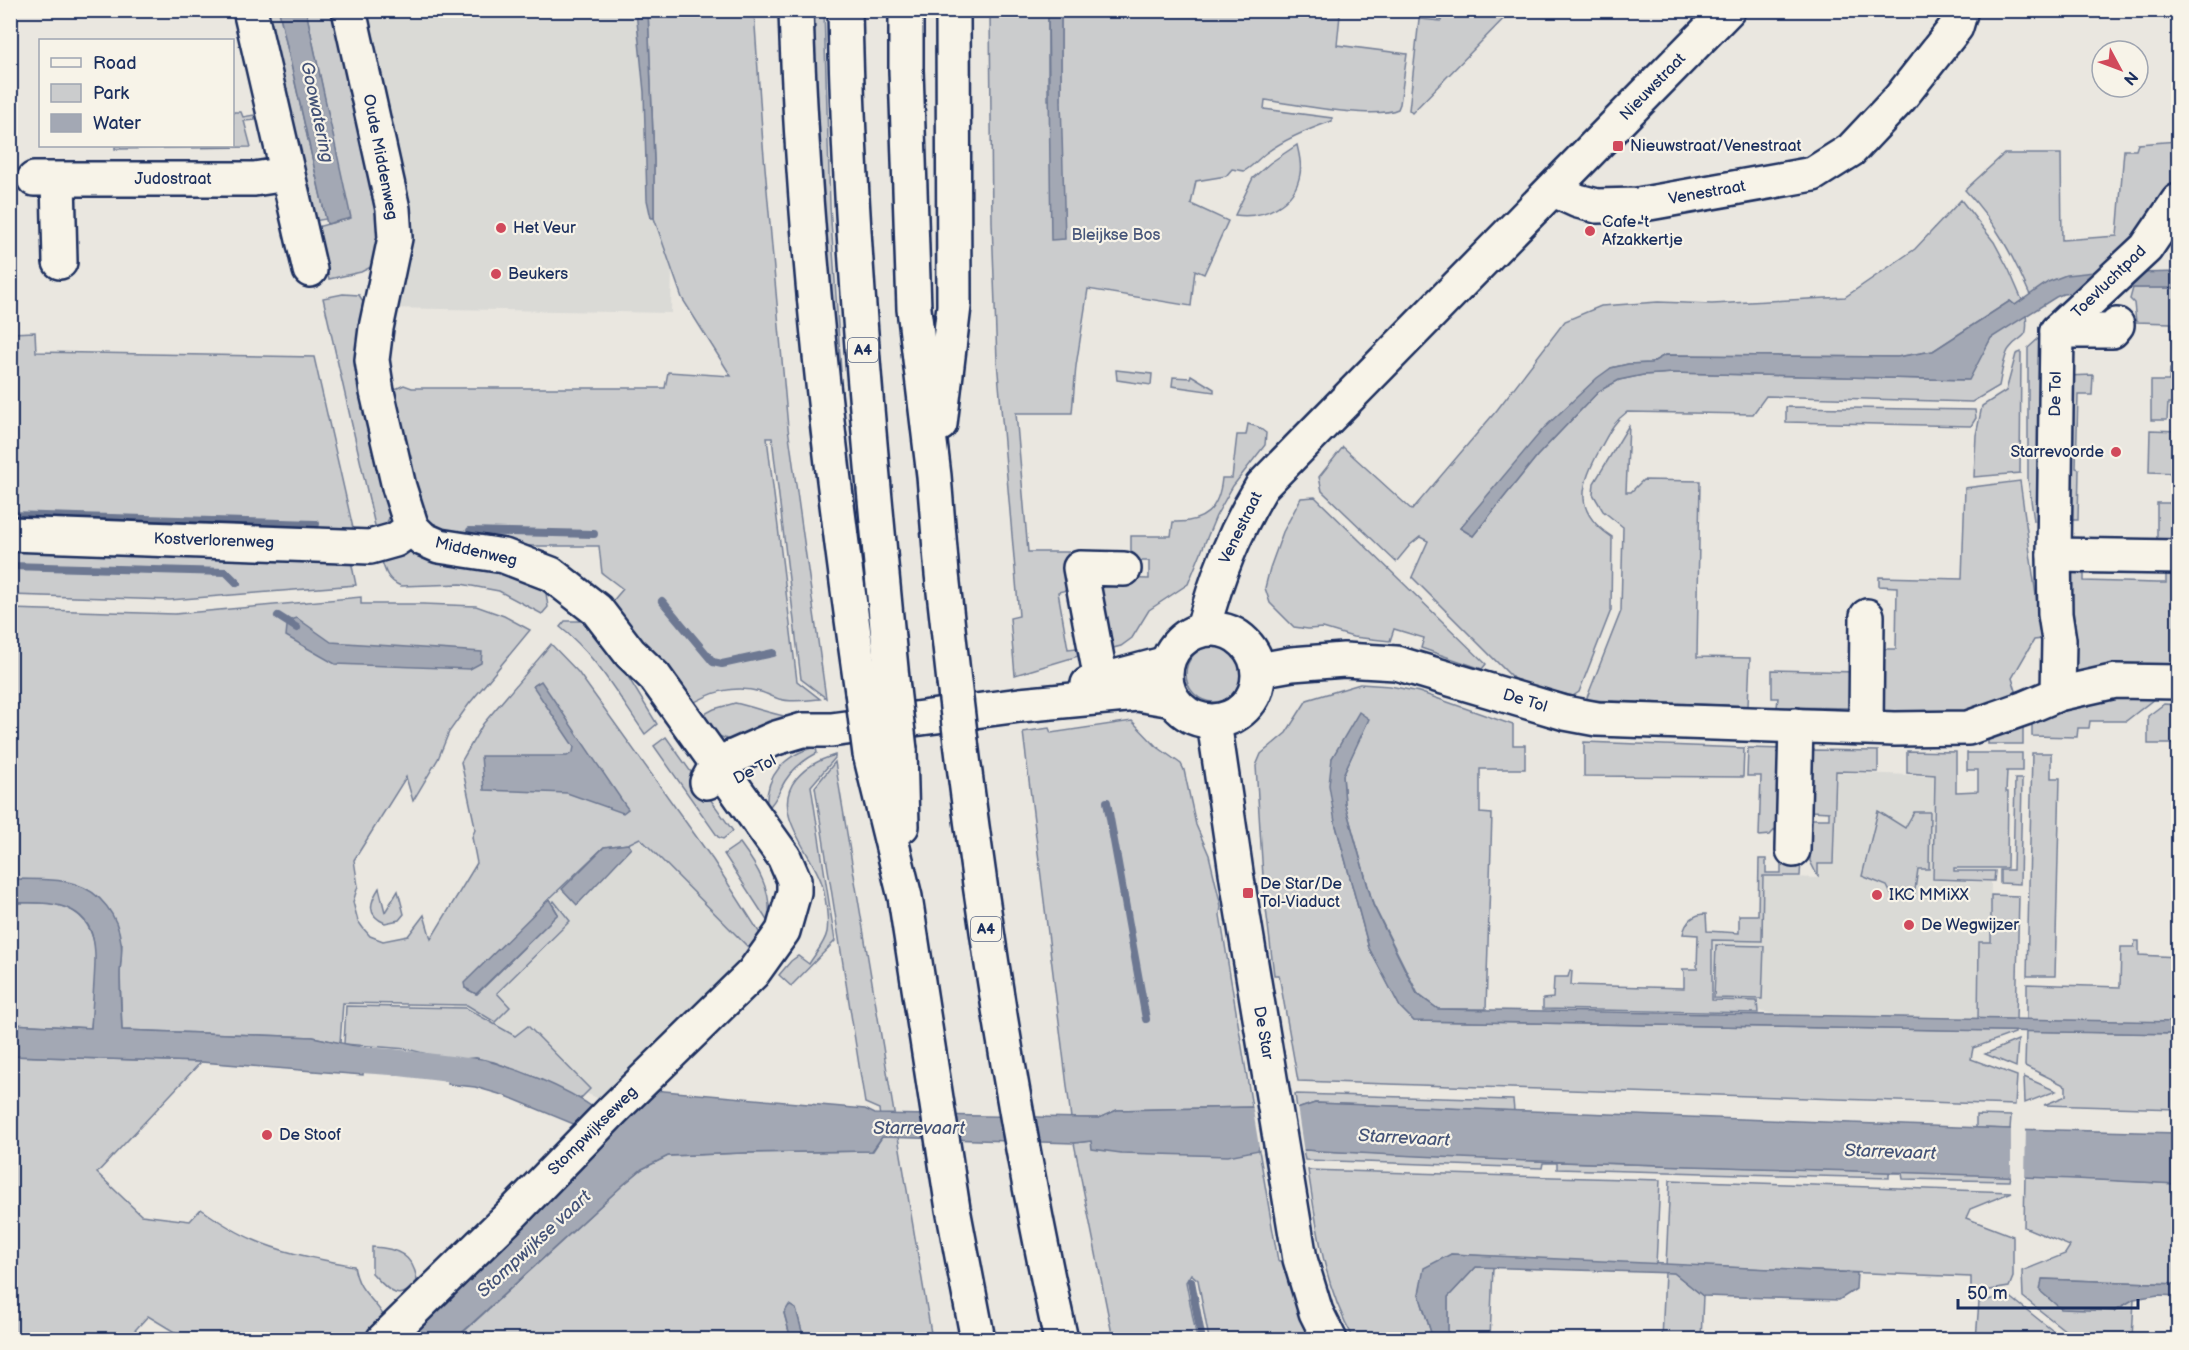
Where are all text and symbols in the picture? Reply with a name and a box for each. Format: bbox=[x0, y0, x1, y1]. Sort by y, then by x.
legend bbox=[39, 39, 234, 147]
north arrow bbox=[2090, 39, 2150, 99]
street label: Nieuwstraat bbox=[1616, 49, 1690, 125]
text: Road bbox=[93, 53, 137, 74]
water label: Goowatering bbox=[296, 60, 338, 164]
text: N bbox=[2119, 67, 2141, 89]
text: Park bbox=[93, 83, 129, 104]
street label: Oude Middenweg bbox=[358, 93, 402, 221]
text: Water bbox=[93, 113, 141, 134]
place label: Nieuwstraat/Venestraat bbox=[1630, 137, 1801, 156]
marker: Nieuwstraat/Venestraat bbox=[1611, 139, 1625, 153]
street label: Judostraat bbox=[135, 170, 211, 189]
street label: Venestraat bbox=[1667, 177, 1747, 209]
place label: Cafe 't Afzakkertje bbox=[1602, 213, 1683, 250]
place label: Het Veur bbox=[513, 219, 576, 238]
marker: Het Veur bbox=[494, 221, 508, 235]
marker: Cafe 't Afzakkertje bbox=[1583, 224, 1597, 238]
park label: Bleijkse Bos bbox=[1072, 226, 1161, 245]
street label: Toevluchtpad bbox=[2068, 242, 2150, 322]
place label: Beukers bbox=[508, 265, 568, 284]
marker: Beukers bbox=[489, 267, 503, 281]
road number: A4 bbox=[848, 338, 878, 362]
street label: De Tol bbox=[2046, 371, 2066, 417]
place label: Starrevoorde bbox=[2010, 443, 2105, 462]
marker: Starrevoorde bbox=[2109, 445, 2123, 459]
street label: Venestraat bbox=[1215, 489, 1267, 567]
street label: Kostverlorenweg bbox=[153, 529, 275, 553]
street label: Middenweg bbox=[433, 533, 519, 571]
street label: De Tol bbox=[1501, 685, 1549, 717]
street label: De Tol bbox=[730, 751, 780, 789]
place label: De Star/De Tol-Viaduct bbox=[1260, 875, 1343, 912]
marker: De Star/De Tol-Viaduct bbox=[1241, 886, 1255, 900]
place label: IKC MMiXX bbox=[1889, 886, 1969, 905]
marker: IKC MMiXX bbox=[1870, 888, 1884, 902]
place label: De Wegwijzer bbox=[1921, 916, 2019, 935]
road number: A4 bbox=[971, 917, 1001, 941]
marker: De Wegwijzer bbox=[1902, 918, 1916, 932]
street label: De Star bbox=[1249, 1005, 1277, 1061]
street label: Stompwijkseweg bbox=[544, 1082, 642, 1180]
water label: Starrevaart bbox=[873, 1118, 965, 1139]
water label: Starrevaart bbox=[1358, 1125, 1451, 1151]
place label: De Stoof bbox=[279, 1126, 341, 1145]
marker: De Stoof bbox=[260, 1128, 274, 1142]
water label: Starrevaart bbox=[1844, 1140, 1937, 1164]
water label: Stompwijkse vaart bbox=[473, 1186, 595, 1302]
scale bar bbox=[1958, 1272, 2138, 1310]
text: 50 m bbox=[1967, 1283, 2008, 1304]

